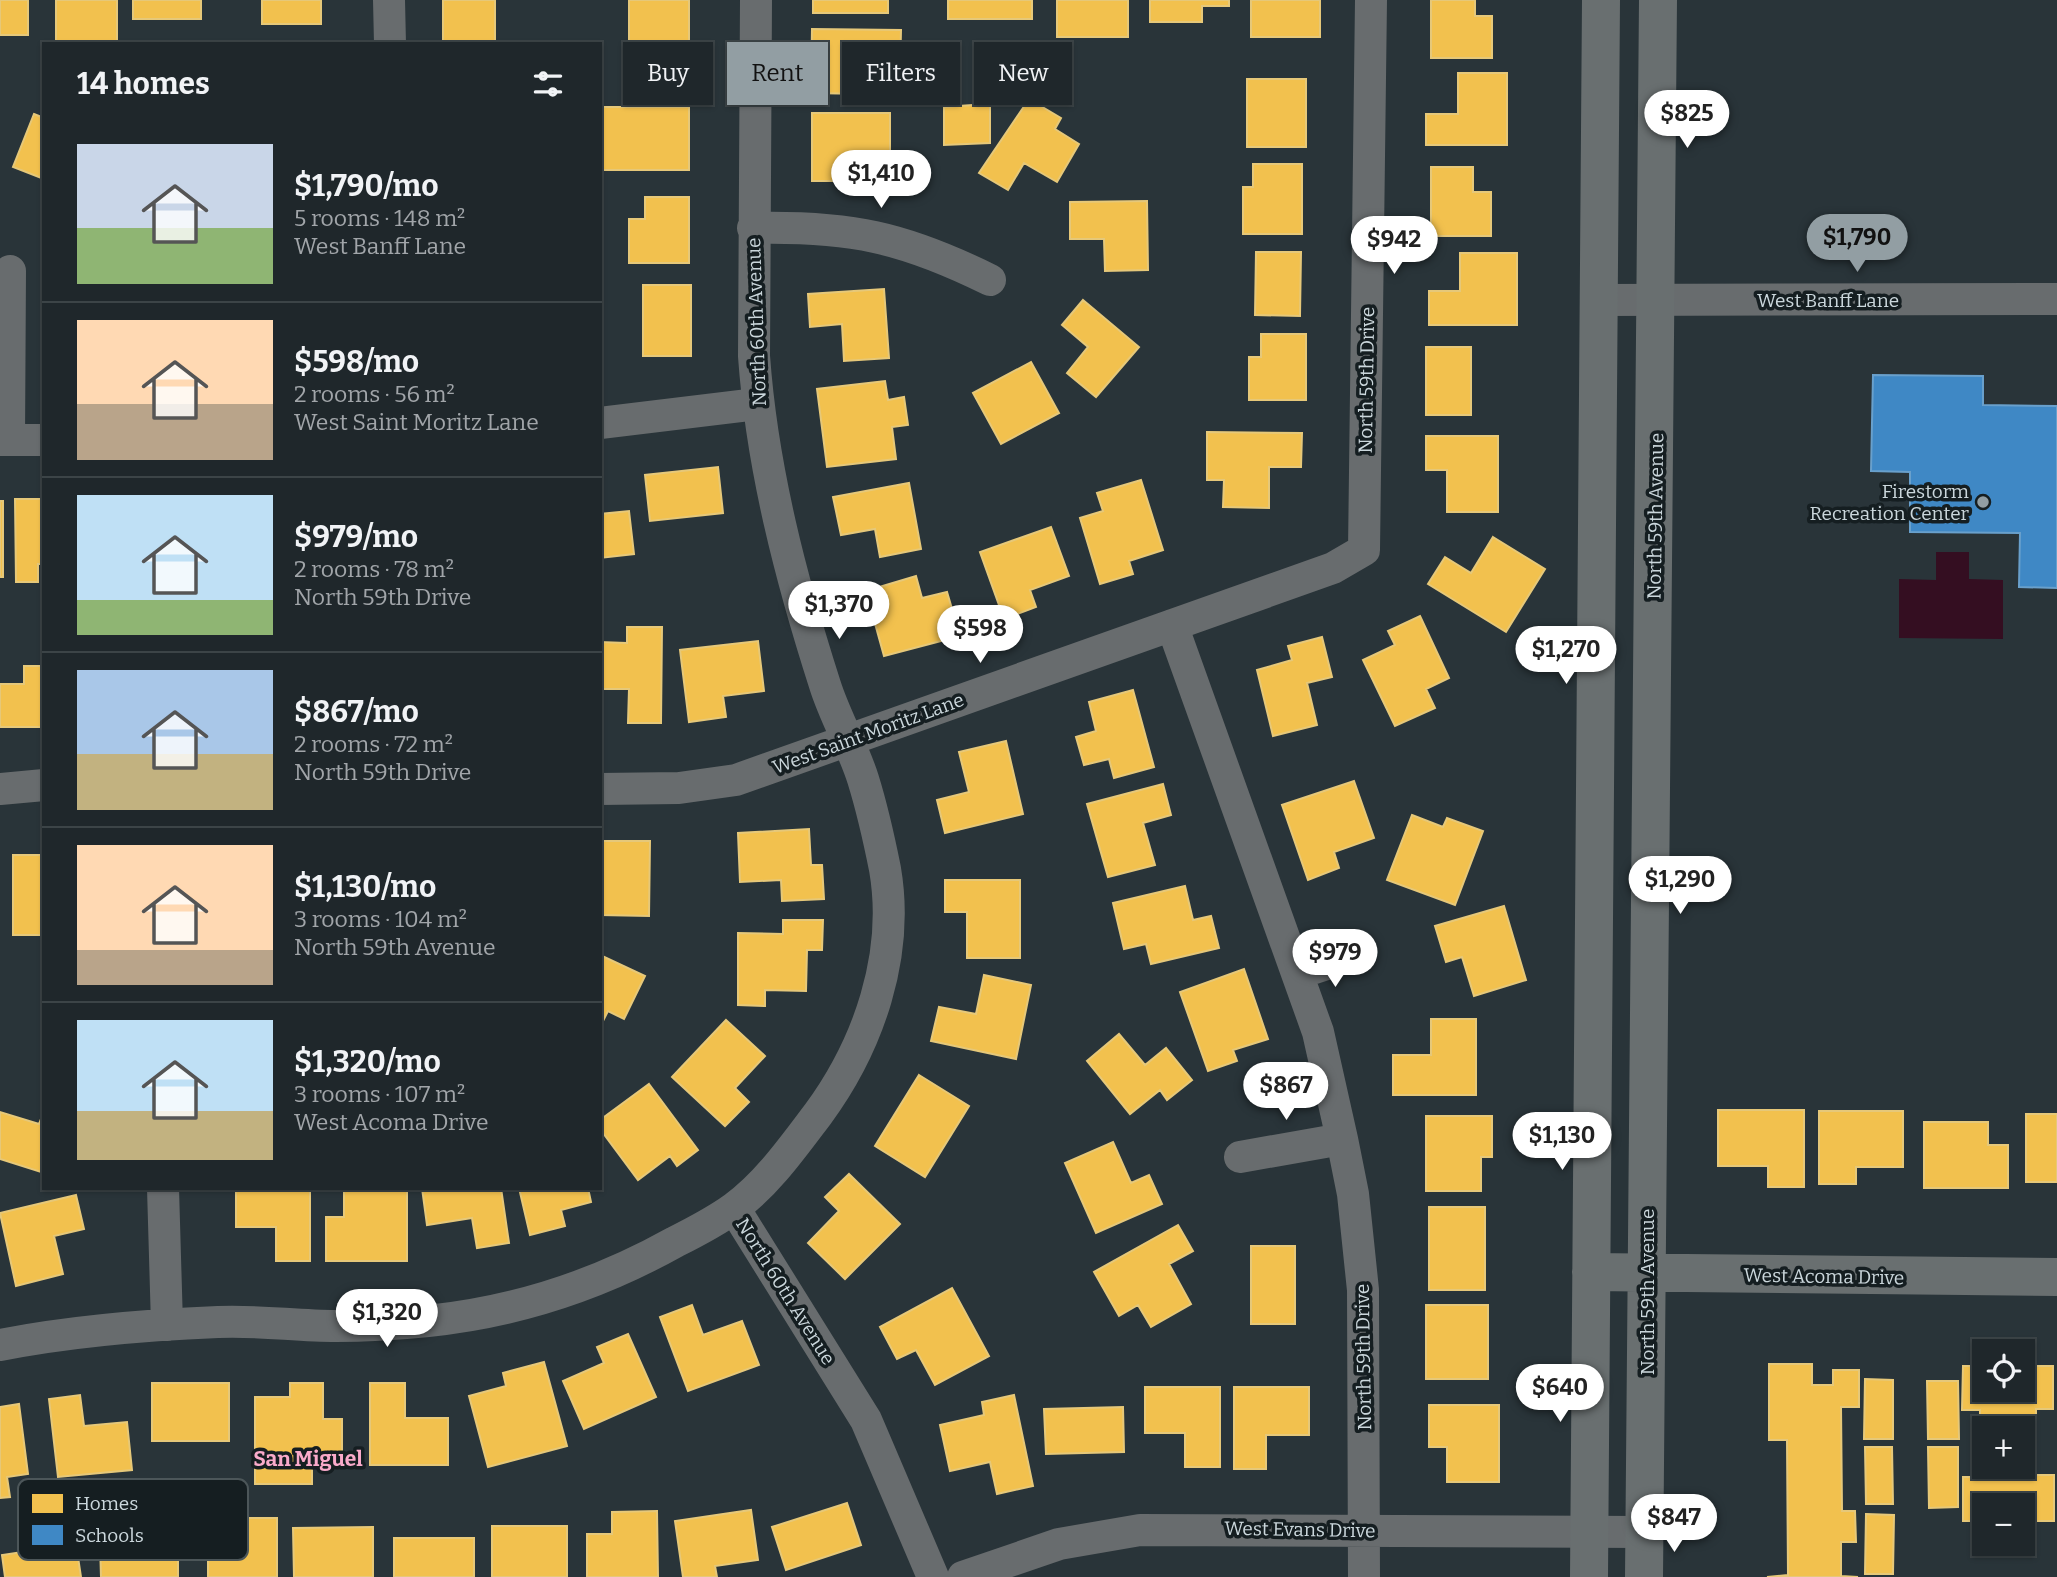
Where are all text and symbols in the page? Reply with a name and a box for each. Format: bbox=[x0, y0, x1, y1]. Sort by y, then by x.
chip: Buy bbox=[623, 42, 713, 105]
chip: Rent bbox=[727, 42, 828, 105]
chip: Filters bbox=[842, 42, 960, 105]
chip: New bbox=[974, 42, 1072, 105]
icon: filters bbox=[529, 65, 567, 103]
text: 14 homes bbox=[77, 66, 210, 102]
pin: $825 bbox=[1646, 90, 1728, 150]
text: $825 bbox=[1660, 99, 1714, 127]
pin: $1,410 bbox=[824, 150, 938, 210]
text: $1,410 bbox=[847, 159, 915, 187]
text: $1,790/mo bbox=[294, 168, 439, 204]
icon: home bbox=[133, 172, 217, 256]
text: 5 rooms · 148 m² bbox=[294, 204, 465, 232]
pin: $1,790 bbox=[1800, 215, 1914, 274]
pin: $942 bbox=[1353, 216, 1435, 276]
text: $1,790 bbox=[1823, 223, 1891, 251]
text: $942 bbox=[1367, 225, 1421, 253]
text: West Banff Lane bbox=[294, 232, 466, 260]
street label: North 60th Avenue bbox=[742, 237, 771, 407]
street label: West Banff Lane bbox=[1757, 289, 1899, 312]
street label: North 59th Drive bbox=[1354, 307, 1379, 453]
text: $598/mo bbox=[294, 344, 419, 380]
icon: home bbox=[133, 348, 217, 432]
text: 2 rooms · 56 m² bbox=[294, 380, 455, 408]
text: West Saint Moritz Lane bbox=[294, 408, 539, 436]
street label: North 59th Avenue bbox=[1643, 433, 1668, 599]
place label: Firestorm Recreation Center bbox=[1809, 480, 1970, 525]
marker: Firestorm Recreation Center bbox=[1975, 494, 1991, 510]
text: $979/mo bbox=[294, 519, 418, 555]
icon: home bbox=[133, 523, 217, 607]
text: 2 rooms · 78 m² bbox=[294, 555, 454, 583]
pin: $1,370 bbox=[782, 582, 896, 641]
text: North 59th Drive bbox=[294, 583, 471, 611]
text: $1,370 bbox=[804, 590, 874, 618]
pin: $598 bbox=[939, 606, 1021, 665]
text: $598 bbox=[953, 614, 1007, 642]
pin: $1,270 bbox=[1509, 626, 1623, 686]
text: $1,270 bbox=[1531, 635, 1601, 663]
street label: West Saint Moritz Lane bbox=[769, 688, 967, 779]
text: $867/mo bbox=[294, 694, 419, 730]
icon: home bbox=[133, 698, 217, 782]
text: 2 rooms · 72 m² bbox=[294, 730, 453, 758]
text: North 59th Drive bbox=[294, 758, 471, 786]
pin: $1,290 bbox=[1623, 856, 1737, 916]
text: $1,290 bbox=[1645, 865, 1715, 893]
text: $1,130/mo bbox=[294, 869, 436, 905]
icon: home bbox=[133, 873, 217, 957]
text: 3 rooms · 104 m² bbox=[294, 905, 467, 933]
pin: $979 bbox=[1294, 930, 1376, 989]
text: North 59th Avenue bbox=[294, 933, 496, 961]
text: $979 bbox=[1309, 938, 1361, 966]
text: $1,320/mo bbox=[294, 1044, 441, 1080]
icon: home bbox=[133, 1048, 217, 1132]
pin: $867 bbox=[1245, 1062, 1327, 1122]
text: $867 bbox=[1259, 1071, 1313, 1099]
text: 3 rooms · 107 m² bbox=[294, 1080, 465, 1108]
text: West Acoma Drive bbox=[294, 1108, 489, 1136]
pin: $1,130 bbox=[1505, 1112, 1619, 1172]
text: $1,130 bbox=[1529, 1121, 1595, 1149]
street label: North 59th Avenue bbox=[1636, 1209, 1659, 1375]
street label: North 60th Avenue bbox=[731, 1214, 840, 1369]
street label: West Acoma Drive bbox=[1743, 1264, 1905, 1289]
street label: North 59th Drive bbox=[1351, 1284, 1376, 1430]
pin: $1,320 bbox=[330, 1290, 444, 1349]
text: $1,320 bbox=[352, 1298, 422, 1326]
map controls bbox=[1972, 1339, 2035, 1556]
button: locate bbox=[1972, 1339, 2035, 1402]
pin: $640 bbox=[1519, 1364, 1601, 1424]
text: $640 bbox=[1532, 1373, 1588, 1401]
button: + bbox=[1972, 1416, 2035, 1479]
district label: San Miguel bbox=[253, 1446, 363, 1472]
legend bbox=[18, 1479, 248, 1560]
text: Homes bbox=[75, 1492, 138, 1515]
button: − bbox=[1972, 1493, 2035, 1556]
pin: $847 bbox=[1633, 1494, 1715, 1554]
text: $847 bbox=[1647, 1503, 1701, 1531]
street label: West Evans Drive bbox=[1224, 1517, 1376, 1542]
text: Schools bbox=[75, 1524, 144, 1547]

